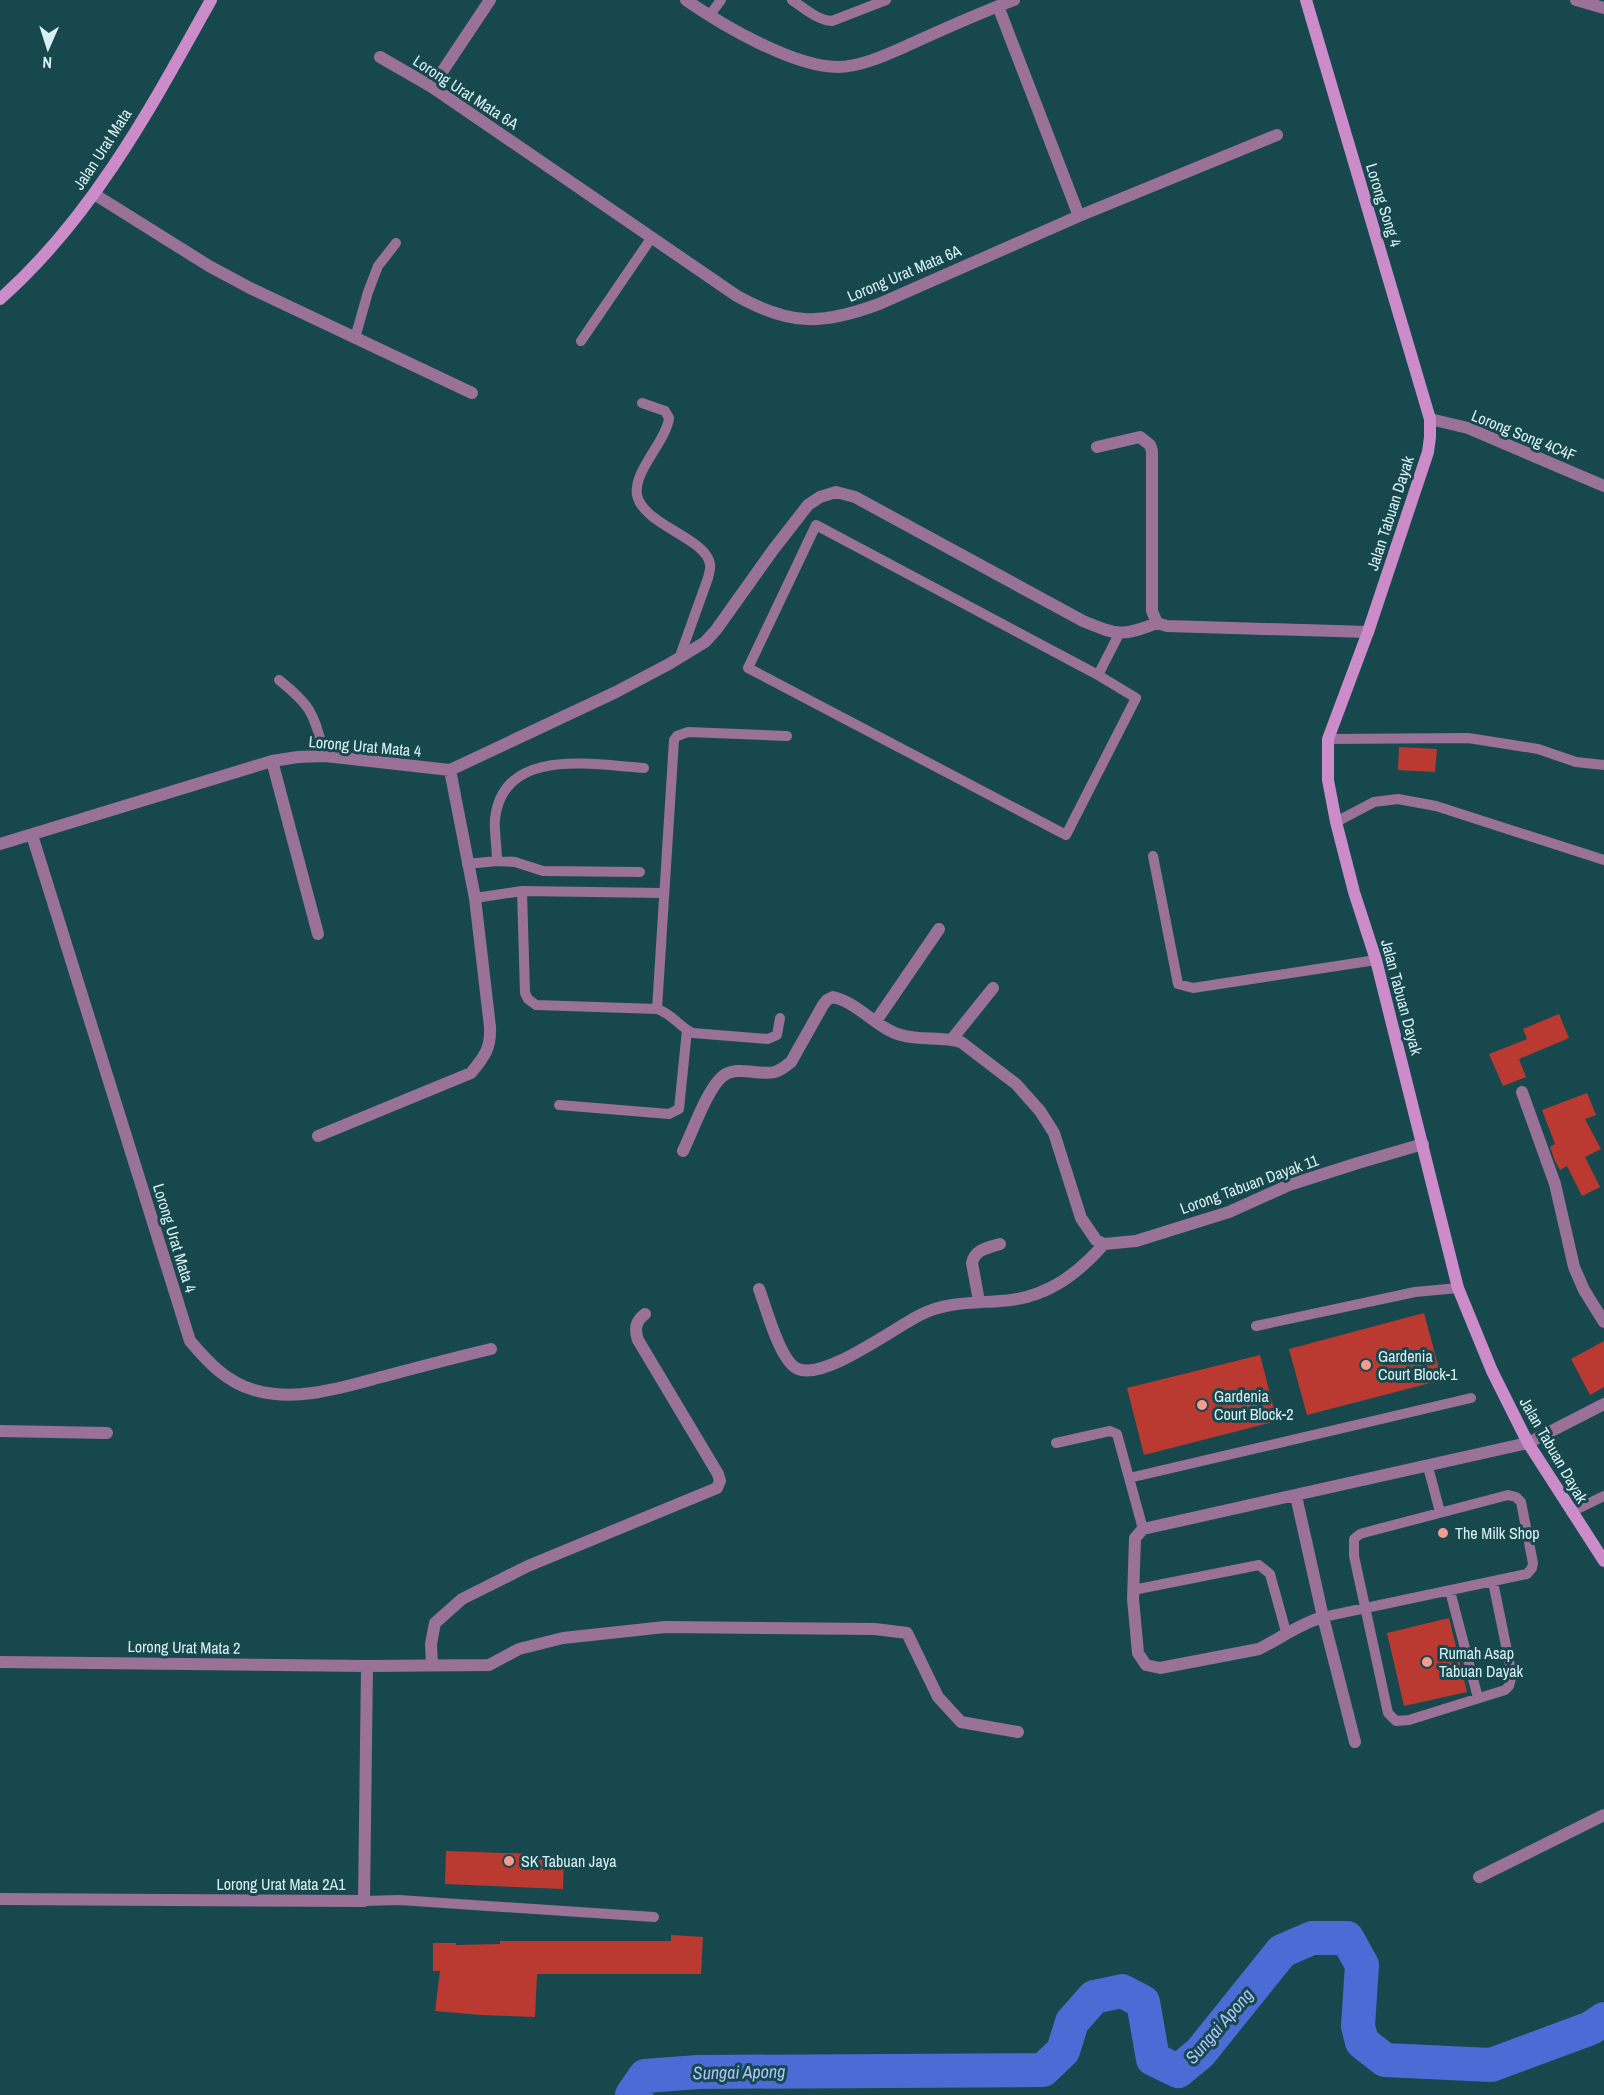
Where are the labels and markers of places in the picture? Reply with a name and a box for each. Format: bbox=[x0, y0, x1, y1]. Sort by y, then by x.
place label: Gardenia Court Block-1 bbox=[1378, 1345, 1458, 1385]
marker: Gardenia Court Block-1 bbox=[1359, 1358, 1373, 1372]
place label: Gardenia Court Block-2 bbox=[1214, 1385, 1293, 1425]
marker: Gardenia Court Block-2 bbox=[1195, 1398, 1209, 1412]
place label: The Milk Shop bbox=[1455, 1522, 1540, 1544]
marker: The Milk Shop bbox=[1436, 1526, 1450, 1540]
place label: Rumah Asap Tabuan Dayak bbox=[1439, 1642, 1524, 1682]
marker: Rumah Asap Tabuan Dayak bbox=[1420, 1655, 1434, 1669]
place label: SK Tabuan Jaya bbox=[521, 1850, 617, 1872]
marker: SK Tabuan Jaya bbox=[502, 1854, 516, 1868]

